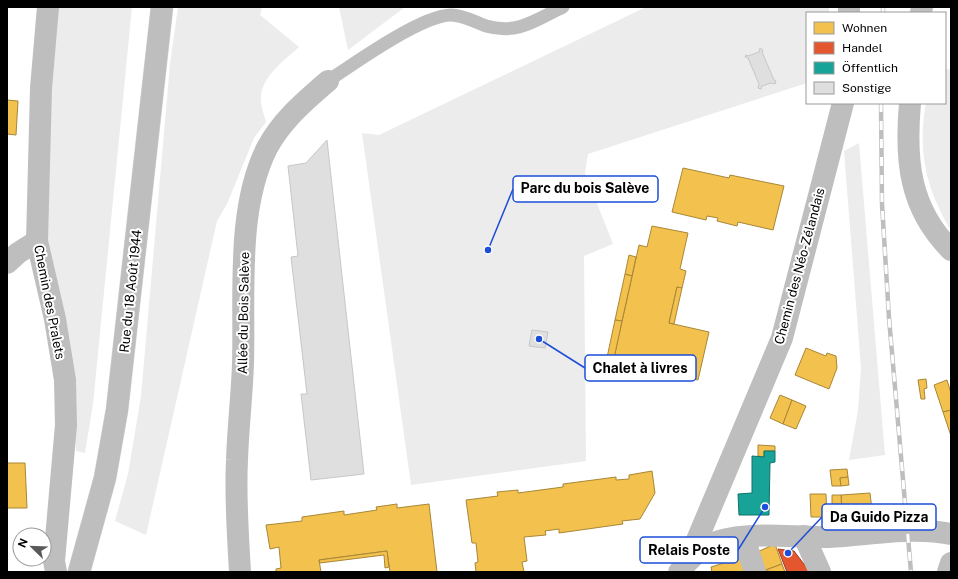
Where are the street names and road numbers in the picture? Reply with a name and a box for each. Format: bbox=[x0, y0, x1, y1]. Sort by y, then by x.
street label: Chemin des Néo-Zélandais bbox=[771, 186, 828, 346]
street label: Rue du 18 Août 1944 bbox=[117, 229, 144, 353]
street label: Chemin des Pralets bbox=[31, 244, 68, 361]
street label: Allée du Bois Salève bbox=[235, 252, 252, 374]

